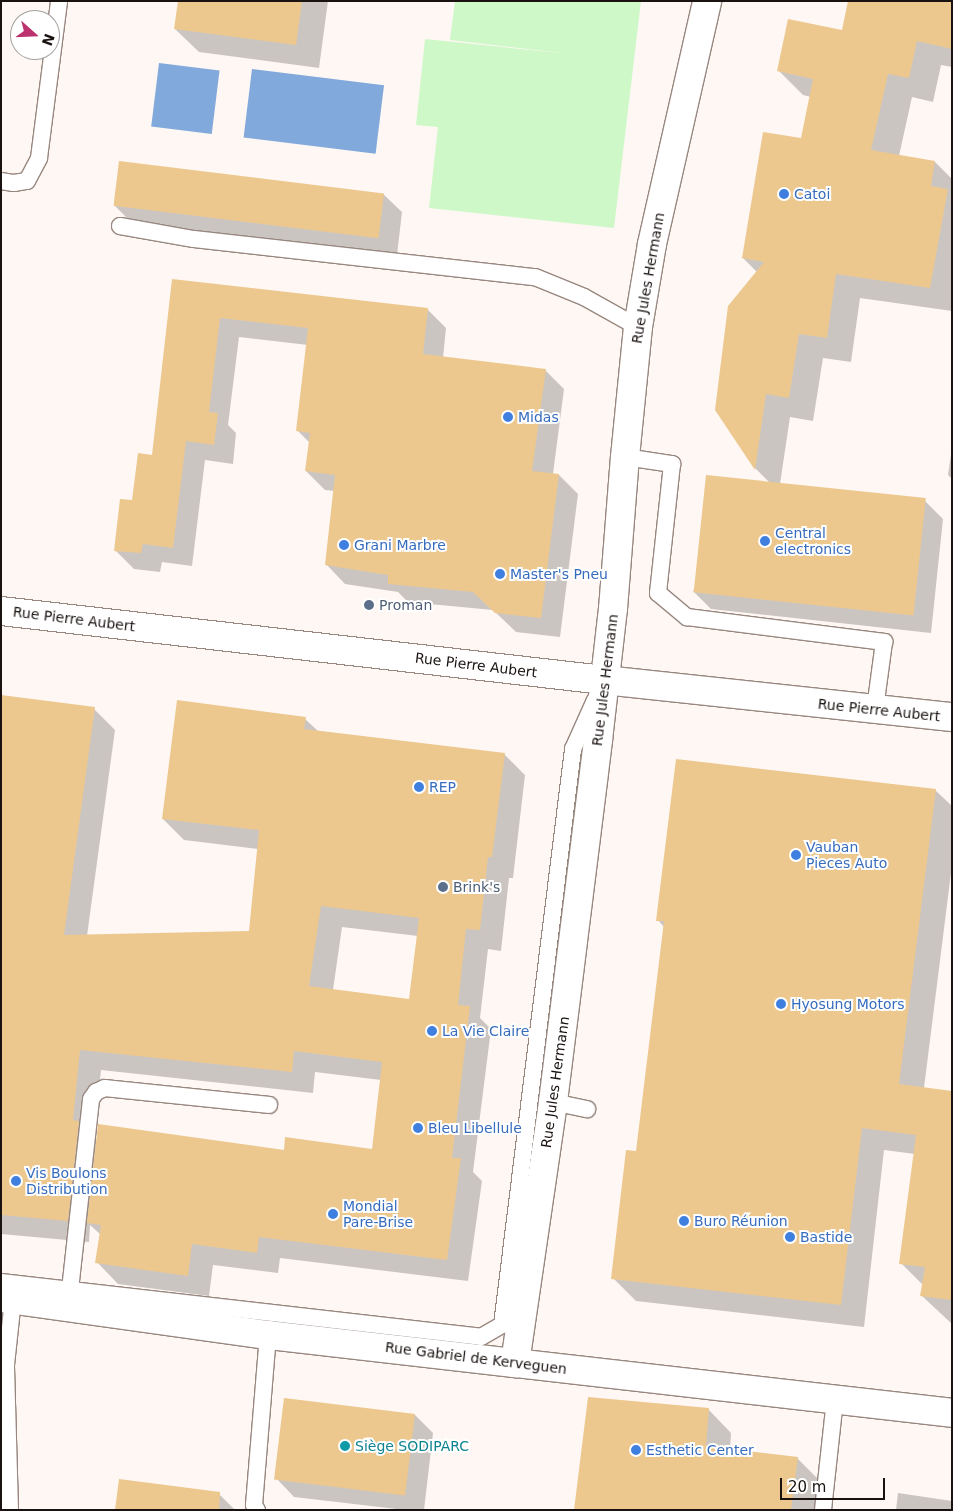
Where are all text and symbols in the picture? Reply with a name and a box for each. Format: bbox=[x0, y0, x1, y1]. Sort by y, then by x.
north arrow bbox=[10, 10, 60, 60]
text: N bbox=[39, 32, 58, 48]
place label: Catoi bbox=[794, 186, 830, 202]
marker: Catoi bbox=[778, 188, 790, 200]
street label: Rue Jules Hermann bbox=[628, 211, 668, 345]
place label: Midas bbox=[518, 409, 559, 425]
marker: Midas bbox=[502, 411, 514, 423]
place label: Central electronics bbox=[775, 525, 851, 558]
marker: Central electronics bbox=[759, 535, 771, 547]
place label: Grani Marbre bbox=[354, 537, 446, 553]
marker: Grani Marbre bbox=[338, 539, 350, 551]
place label: Master's Pneu bbox=[510, 566, 608, 582]
marker: Master's Pneu bbox=[494, 568, 506, 580]
place label: Proman bbox=[379, 597, 432, 613]
marker: Proman bbox=[363, 599, 375, 611]
street label: Rue Pierre Aubert bbox=[12, 603, 136, 635]
street label: Rue Jules Hermann bbox=[589, 613, 621, 747]
street label: Rue Pierre Aubert bbox=[414, 649, 538, 681]
street label: Rue Pierre Aubert bbox=[817, 695, 941, 725]
place label: REP bbox=[429, 779, 456, 795]
marker: REP bbox=[413, 781, 425, 793]
place label: Vauban Pieces Auto bbox=[806, 839, 887, 872]
marker: Vauban Pieces Auto bbox=[790, 849, 802, 861]
place label: Brink's bbox=[453, 879, 500, 895]
marker: Brink's bbox=[437, 881, 449, 893]
place label: Hyosung Motors bbox=[791, 996, 905, 1012]
marker: Hyosung Motors bbox=[775, 998, 787, 1010]
street label: Rue Jules Hermann bbox=[537, 1015, 573, 1149]
place label: La Vie Claire bbox=[442, 1023, 529, 1039]
marker: La Vie Claire bbox=[426, 1025, 438, 1037]
place label: Bleu Libellule bbox=[428, 1120, 522, 1136]
marker: Bleu Libellule bbox=[412, 1122, 424, 1134]
place label: Vis Boulons Distribution bbox=[26, 1165, 108, 1198]
marker: Vis Boulons Distribution bbox=[10, 1175, 22, 1187]
place label: Mondial Pare-Brise bbox=[343, 1198, 413, 1230]
marker: Mondial Pare-Brise bbox=[327, 1208, 339, 1220]
place label: Buro Réunion bbox=[694, 1213, 788, 1229]
marker: Buro Réunion bbox=[678, 1215, 690, 1227]
place label: Bastide bbox=[800, 1229, 852, 1245]
marker: Bastide bbox=[784, 1231, 796, 1243]
street label: Rue Gabriel de Kerveguen bbox=[384, 1339, 568, 1377]
place label: Siège SODIPARC bbox=[355, 1438, 469, 1454]
marker: Siège SODIPARC bbox=[339, 1440, 351, 1452]
place label: Esthetic Center bbox=[646, 1442, 754, 1458]
marker: Esthetic Center bbox=[630, 1444, 642, 1456]
scale bar bbox=[783, 1468, 888, 1500]
text: 20 m bbox=[788, 1478, 826, 1496]

